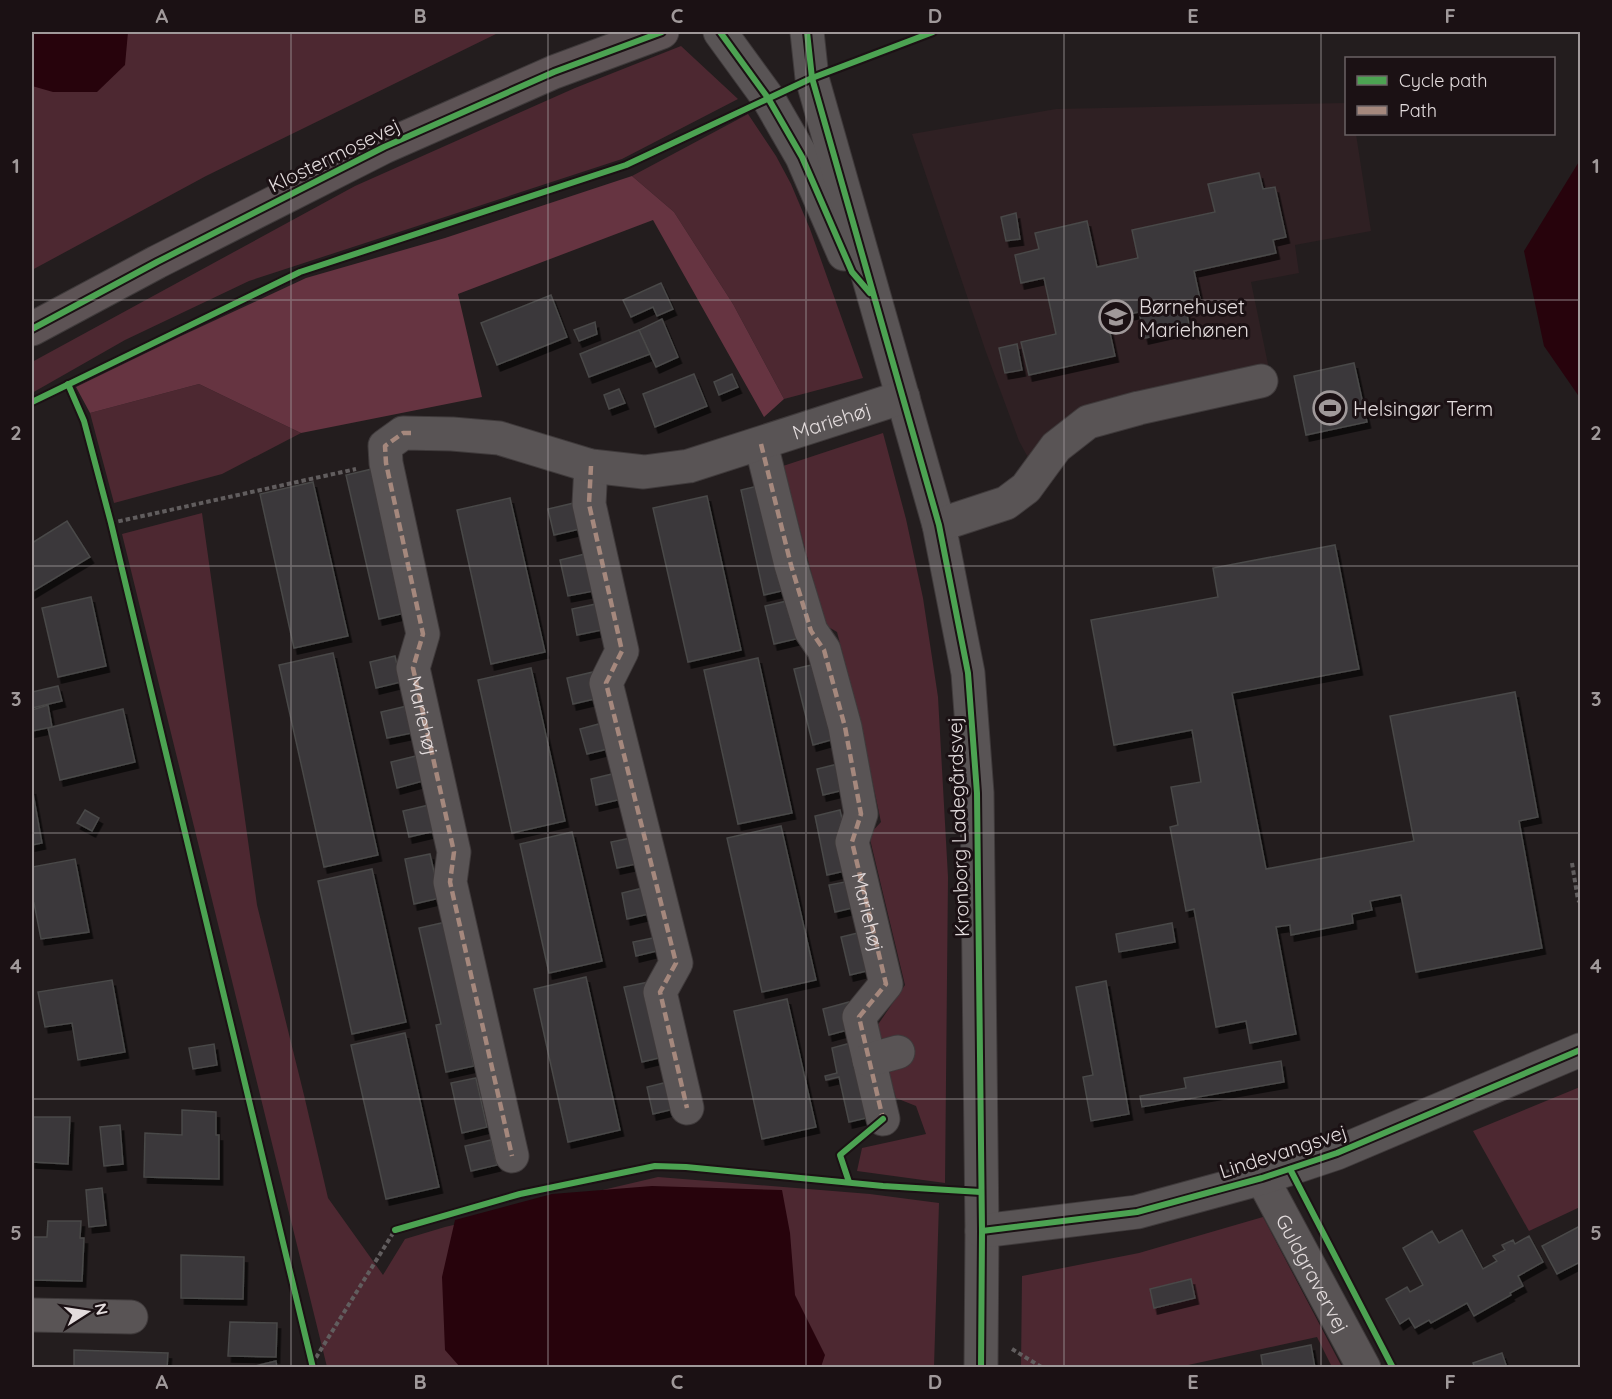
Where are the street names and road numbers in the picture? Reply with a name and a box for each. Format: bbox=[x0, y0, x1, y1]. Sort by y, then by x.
street label: Klostermosevej bbox=[264, 112, 404, 198]
street label: Mariehøj bbox=[789, 396, 874, 444]
street label: Mariehøj bbox=[403, 673, 445, 757]
street label: Kronborg Ladegårdsvej bbox=[942, 716, 974, 938]
street label: Mariehøj bbox=[847, 869, 890, 954]
street label: Lindevangsvej bbox=[1216, 1119, 1350, 1183]
street label: Guldgravervej bbox=[1271, 1209, 1355, 1337]

